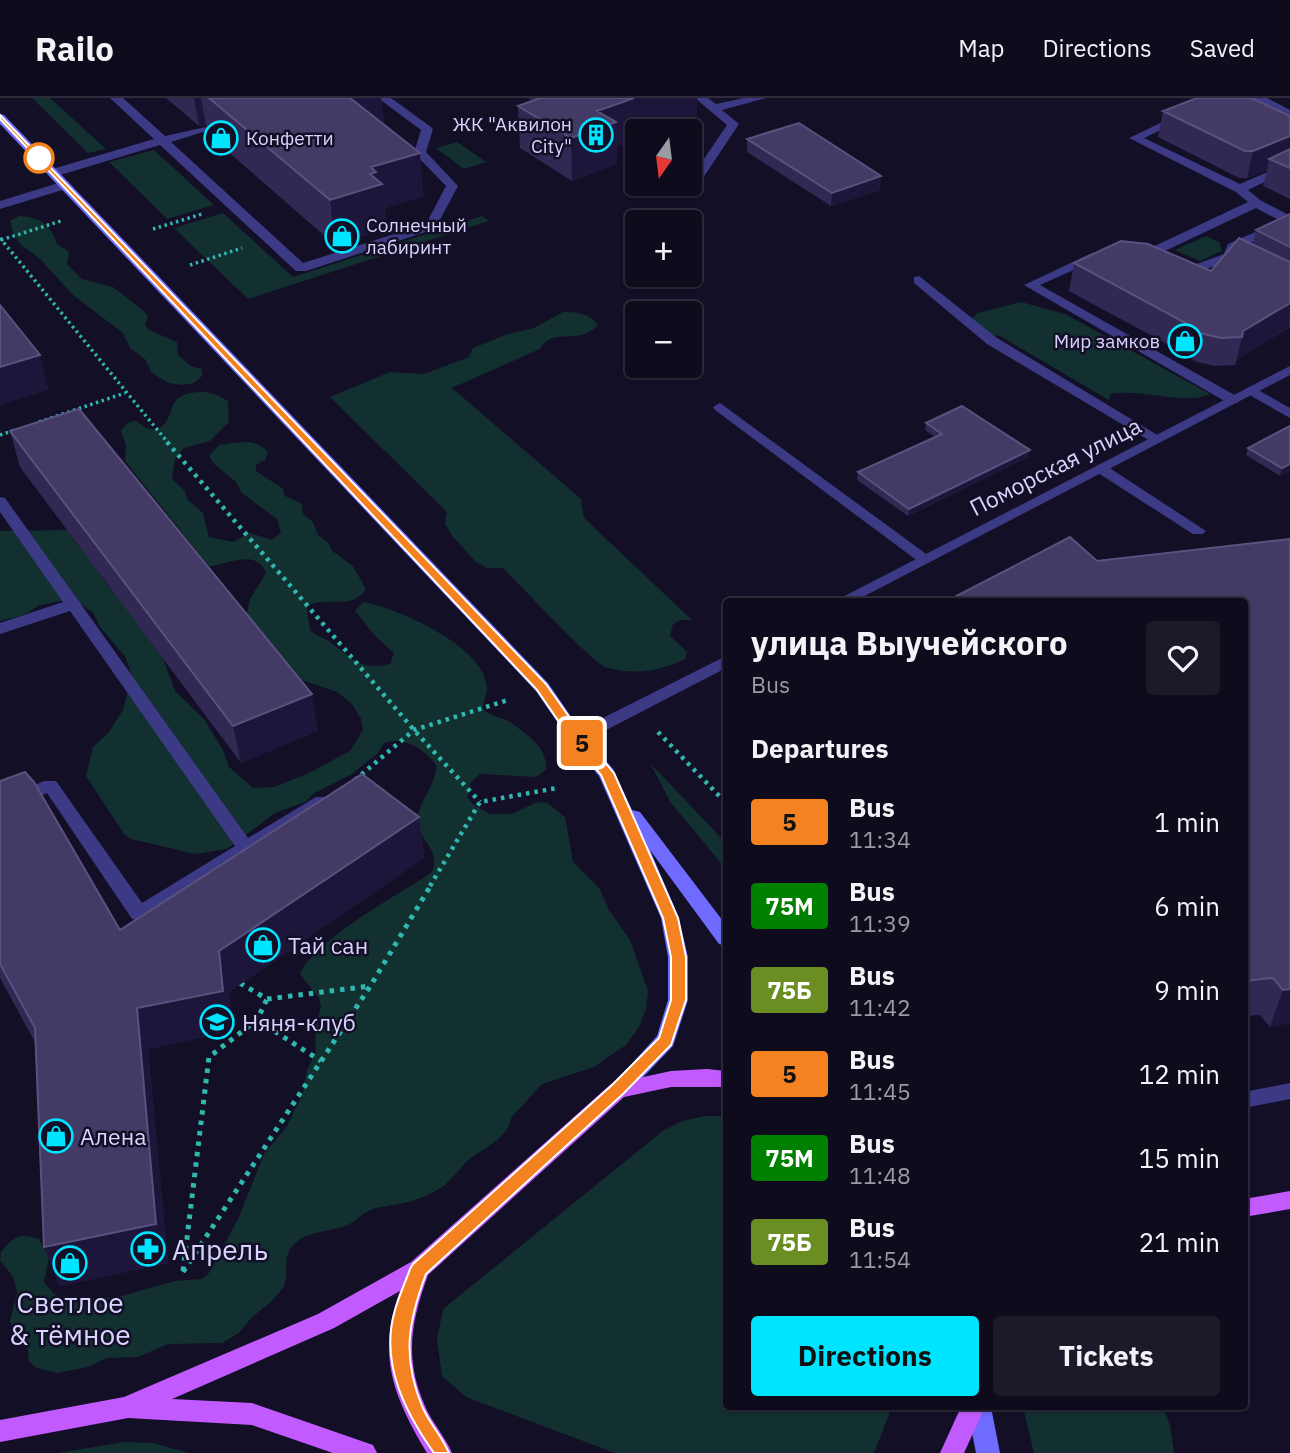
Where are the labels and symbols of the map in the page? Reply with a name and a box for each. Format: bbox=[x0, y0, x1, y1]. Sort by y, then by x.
place label: ЖК "Аквилон City" bbox=[452, 112, 572, 158]
building icon: ЖК "Аквилон City" bbox=[577, 116, 615, 154]
shop icon: Конфетти bbox=[202, 119, 240, 157]
north arrow bbox=[625, 119, 702, 196]
place label: Конфетти bbox=[246, 126, 334, 150]
unlabelled marker bbox=[24, 143, 54, 173]
place label: Солнечный лабиринт bbox=[366, 213, 467, 259]
shop icon: Солнечный лабиринт bbox=[323, 217, 361, 255]
shop icon: Мир замков bbox=[1166, 322, 1204, 360]
place label: Мир замков bbox=[1054, 329, 1160, 353]
street label: Поморская улица bbox=[964, 410, 1146, 522]
line badge: 5 bbox=[559, 720, 605, 766]
shop icon: Тай сан bbox=[244, 926, 282, 964]
place label: Тай сан bbox=[288, 930, 368, 960]
school or university icon: Няня-клуб bbox=[198, 1003, 236, 1041]
place label: Няня-клуб bbox=[242, 1007, 356, 1037]
shop icon: Алена bbox=[37, 1117, 75, 1155]
place label: Алена bbox=[80, 1121, 147, 1151]
pharmacy icon: Апрель bbox=[129, 1230, 167, 1268]
place label: Апрель bbox=[172, 1231, 268, 1268]
shop icon: Светлое & тёмное bbox=[51, 1244, 89, 1282]
place label: Светлое & тёмное bbox=[9, 1284, 131, 1353]

